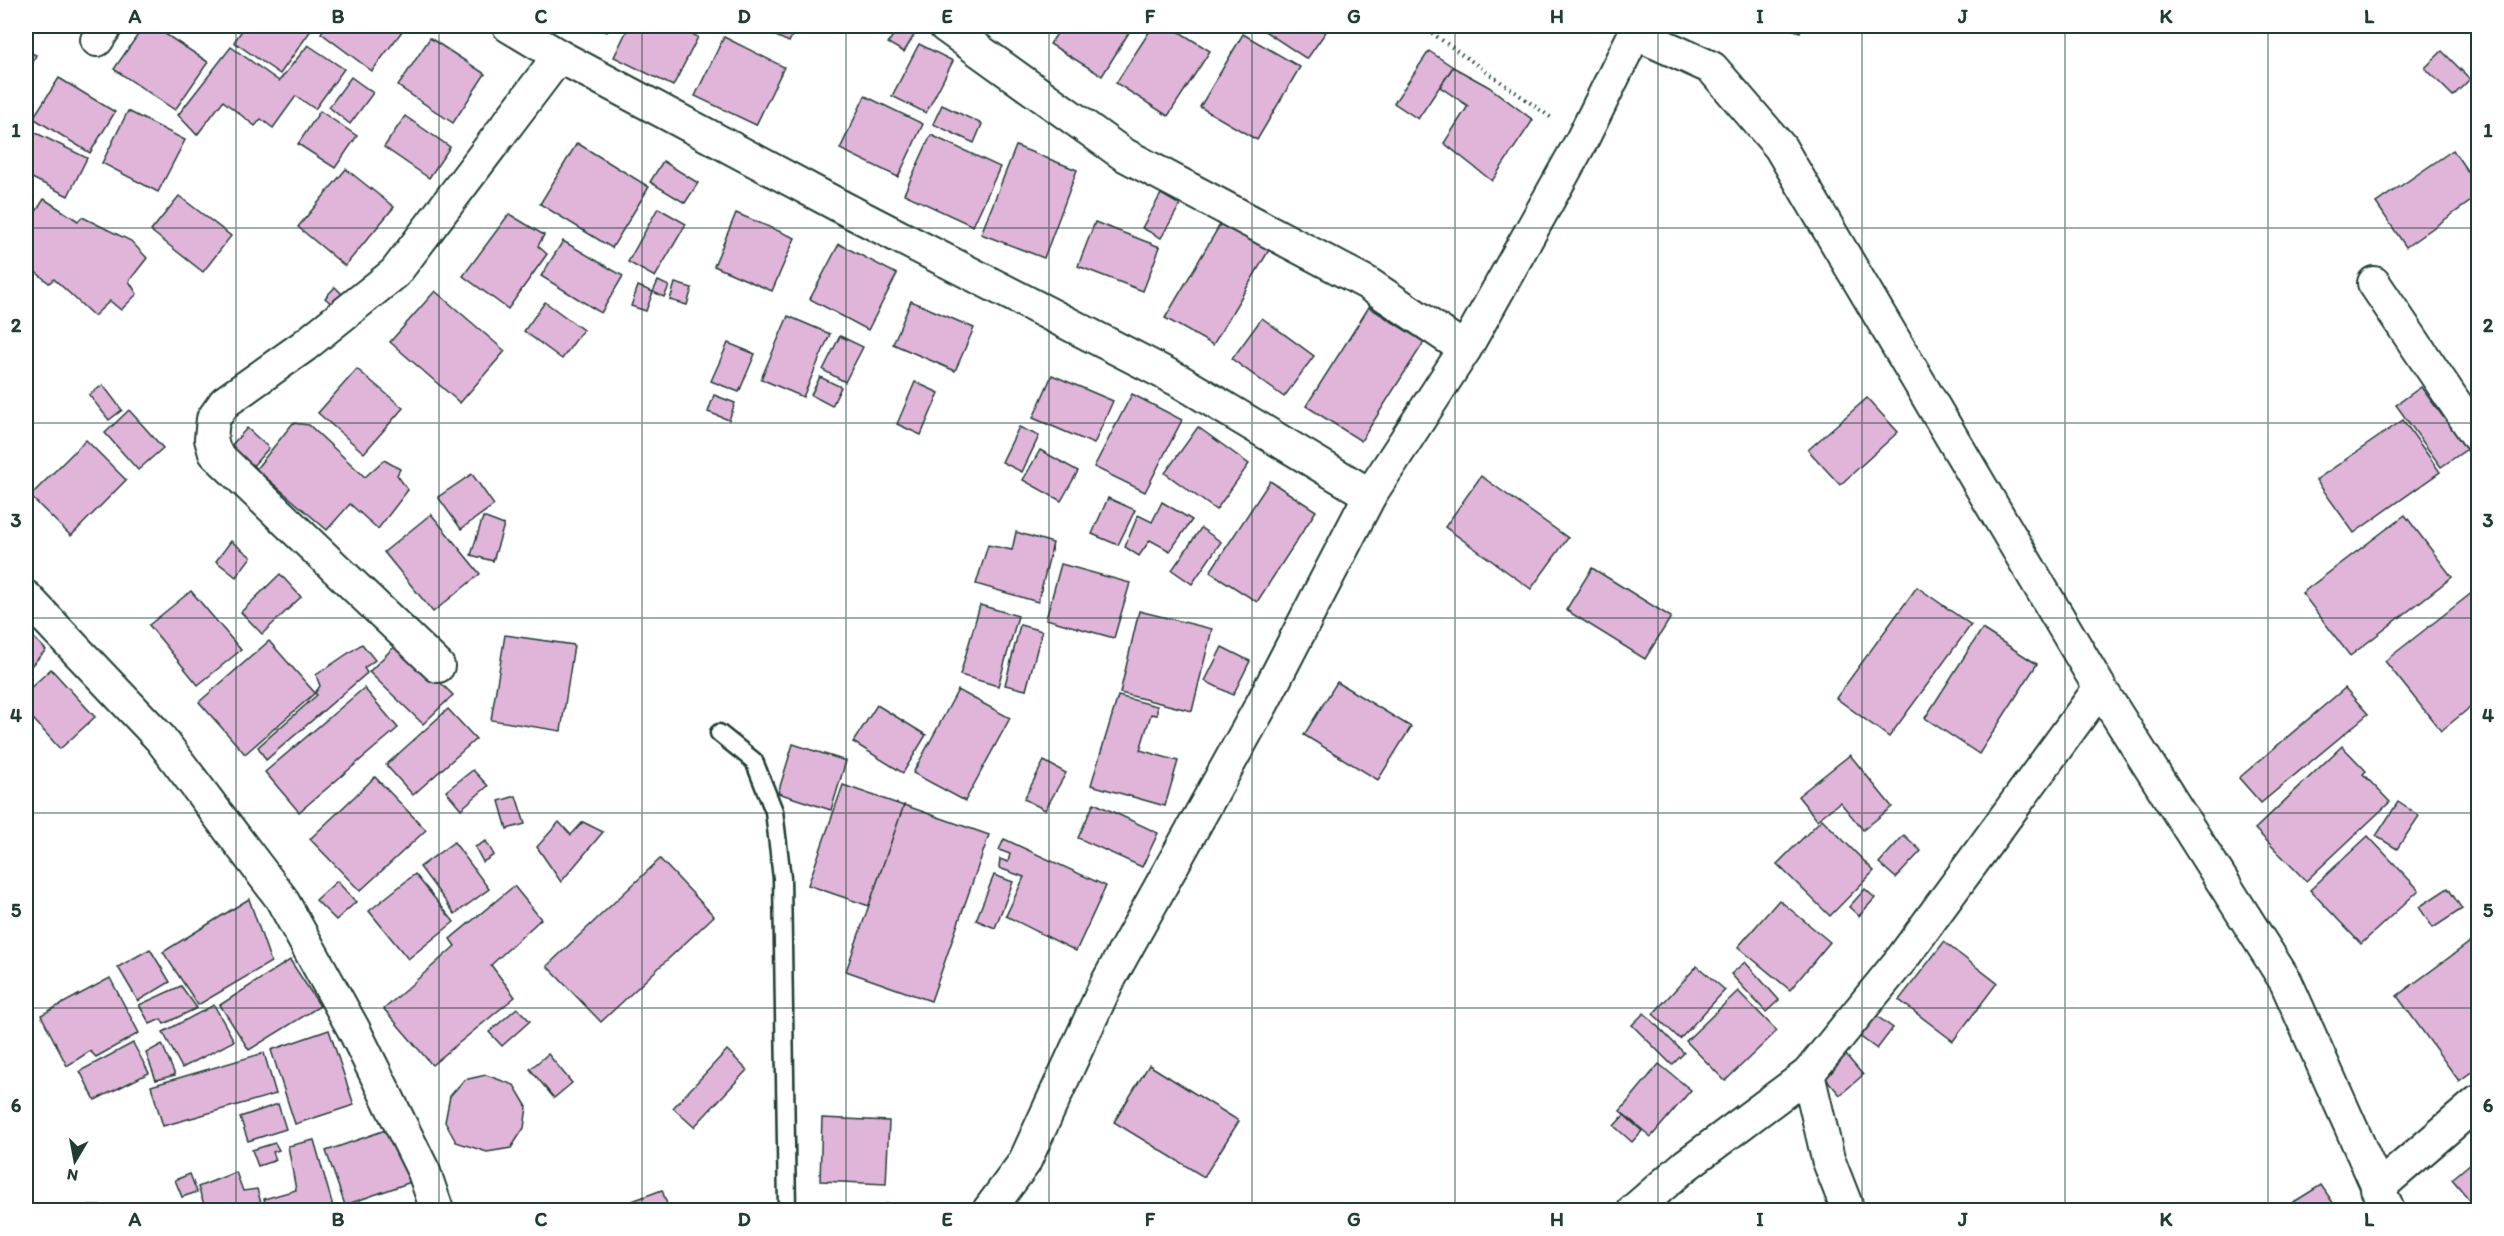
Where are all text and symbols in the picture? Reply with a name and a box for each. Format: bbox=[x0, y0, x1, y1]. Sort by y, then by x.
text: A bbox=[128, 4, 142, 28]
text: B bbox=[332, 4, 345, 28]
text: C bbox=[535, 4, 548, 28]
text: D bbox=[737, 4, 751, 28]
text: E bbox=[941, 4, 953, 28]
text: F bbox=[1145, 4, 1156, 28]
text: G bbox=[1347, 4, 1361, 28]
text: H bbox=[1550, 4, 1564, 28]
text: I bbox=[1756, 4, 1764, 28]
text: J bbox=[1957, 4, 1968, 28]
text: K bbox=[2160, 4, 2174, 28]
text: L bbox=[2364, 4, 2375, 28]
text: 1 bbox=[11, 118, 21, 142]
text: 1 bbox=[2483, 118, 2493, 142]
text: 2 bbox=[11, 313, 22, 337]
text: 2 bbox=[2483, 313, 2494, 337]
text: 3 bbox=[11, 508, 22, 532]
text: 3 bbox=[2483, 508, 2494, 532]
text: 4 bbox=[10, 703, 22, 727]
text: 4 bbox=[2482, 703, 2494, 727]
text: 5 bbox=[11, 898, 22, 922]
text: 5 bbox=[2483, 898, 2494, 922]
text: 6 bbox=[11, 1093, 22, 1117]
text: 6 bbox=[2483, 1093, 2494, 1117]
north arrow bbox=[45, 1131, 105, 1191]
text: N bbox=[66, 1165, 79, 1186]
text: A bbox=[128, 1207, 142, 1231]
text: B bbox=[332, 1207, 345, 1231]
text: C bbox=[535, 1207, 548, 1231]
text: D bbox=[737, 1207, 751, 1231]
text: E bbox=[941, 1207, 953, 1231]
text: F bbox=[1145, 1207, 1156, 1231]
text: G bbox=[1347, 1207, 1361, 1231]
text: H bbox=[1550, 1207, 1564, 1231]
text: I bbox=[1756, 1207, 1764, 1231]
text: J bbox=[1957, 1207, 1968, 1231]
text: K bbox=[2160, 1207, 2174, 1231]
text: L bbox=[2364, 1207, 2375, 1231]

